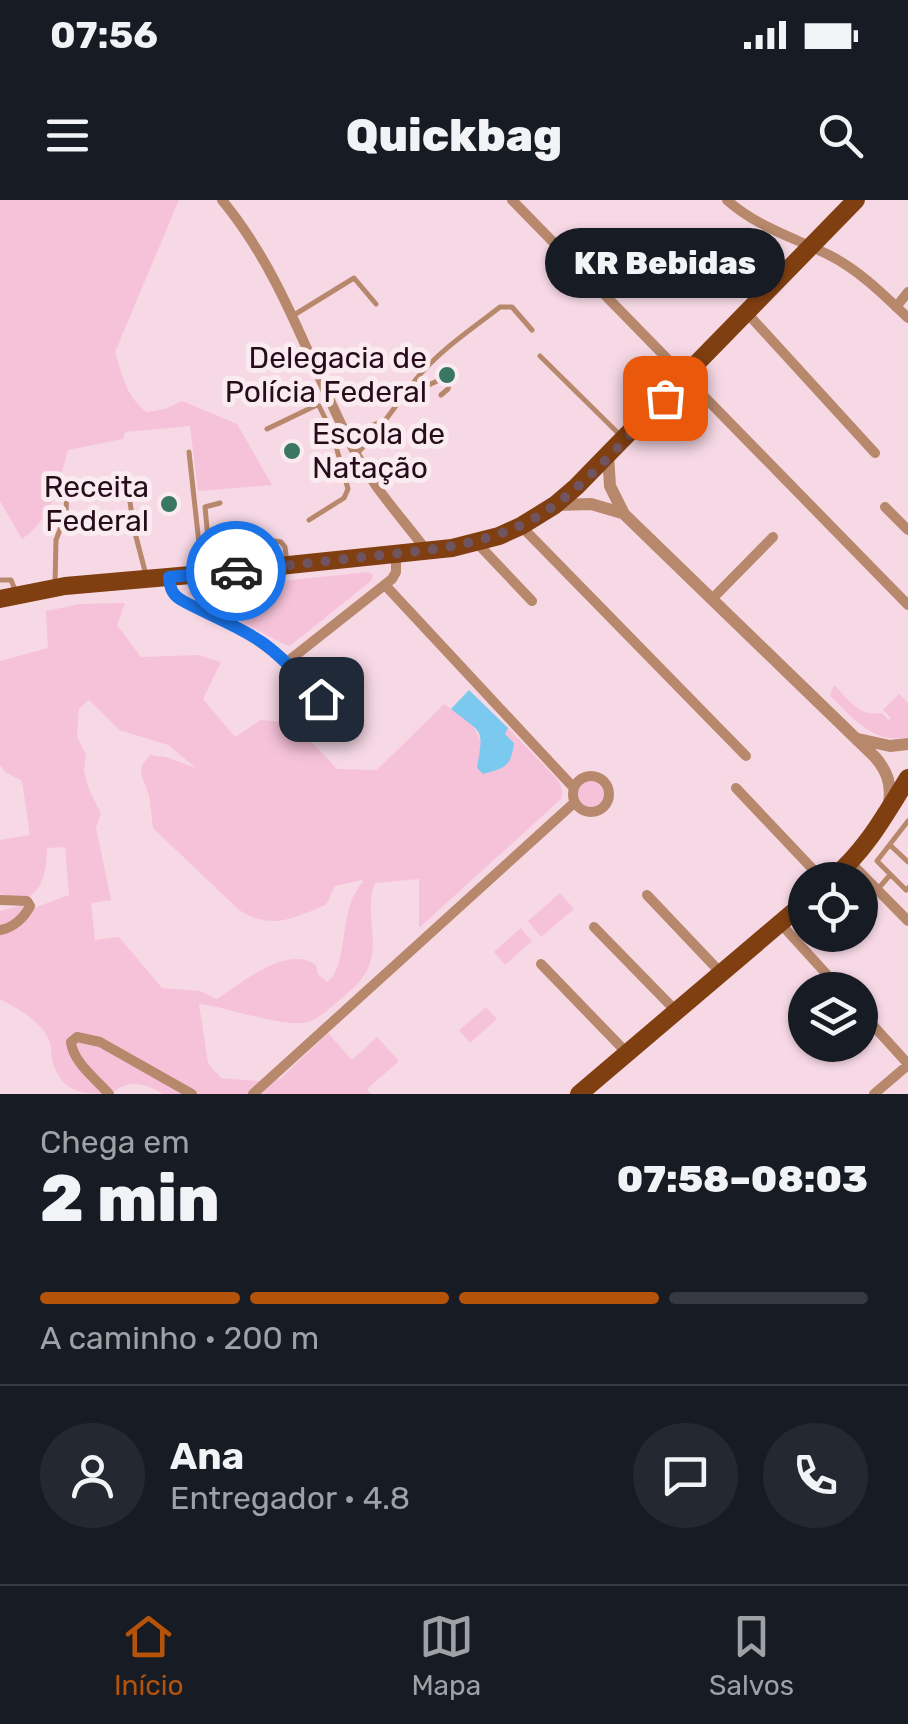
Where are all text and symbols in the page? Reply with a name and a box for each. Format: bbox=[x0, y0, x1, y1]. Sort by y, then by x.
text: 07:56 bbox=[50, 12, 158, 58]
icon: menu bbox=[40, 108, 95, 163]
icon: search bbox=[813, 108, 868, 163]
text: Quickbag bbox=[346, 109, 562, 162]
callout: KR Bebidas bbox=[545, 228, 785, 298]
text: KR Bebidas bbox=[574, 244, 756, 282]
place label: Delegacia de Polícia Federal bbox=[225, 340, 427, 410]
pin bbox=[623, 356, 708, 441]
marker: Delegacia de Polícia Federal bbox=[436, 364, 458, 386]
icon: bag bbox=[638, 371, 693, 426]
place label: Escola de Natação bbox=[312, 416, 445, 486]
marker: Escola de Natação bbox=[281, 440, 303, 462]
place label: Receita Federal bbox=[44, 469, 149, 539]
marker: Receita Federal bbox=[158, 493, 180, 515]
courier bbox=[186, 521, 286, 621]
icon: car bbox=[209, 544, 264, 599]
pin bbox=[279, 657, 364, 742]
icon: home bbox=[294, 672, 349, 727]
map controls bbox=[788, 862, 878, 1062]
button: locate bbox=[788, 862, 878, 952]
button: layers bbox=[788, 972, 878, 1062]
text: Chega em bbox=[40, 1123, 190, 1161]
text: 07:58–08:03 bbox=[617, 1156, 868, 1202]
text: 2 min bbox=[40, 1160, 220, 1237]
text: A caminho · 200 m bbox=[40, 1319, 319, 1357]
button: person bbox=[40, 1423, 145, 1528]
button: chat bbox=[633, 1423, 738, 1528]
button: phone bbox=[763, 1423, 868, 1528]
text: Ana bbox=[170, 1433, 244, 1479]
text: Entregador · 4.8 bbox=[170, 1479, 410, 1517]
tab: Início bbox=[114, 1609, 184, 1702]
tab: Mapa bbox=[411, 1609, 481, 1702]
tab: Salvos bbox=[709, 1609, 794, 1702]

